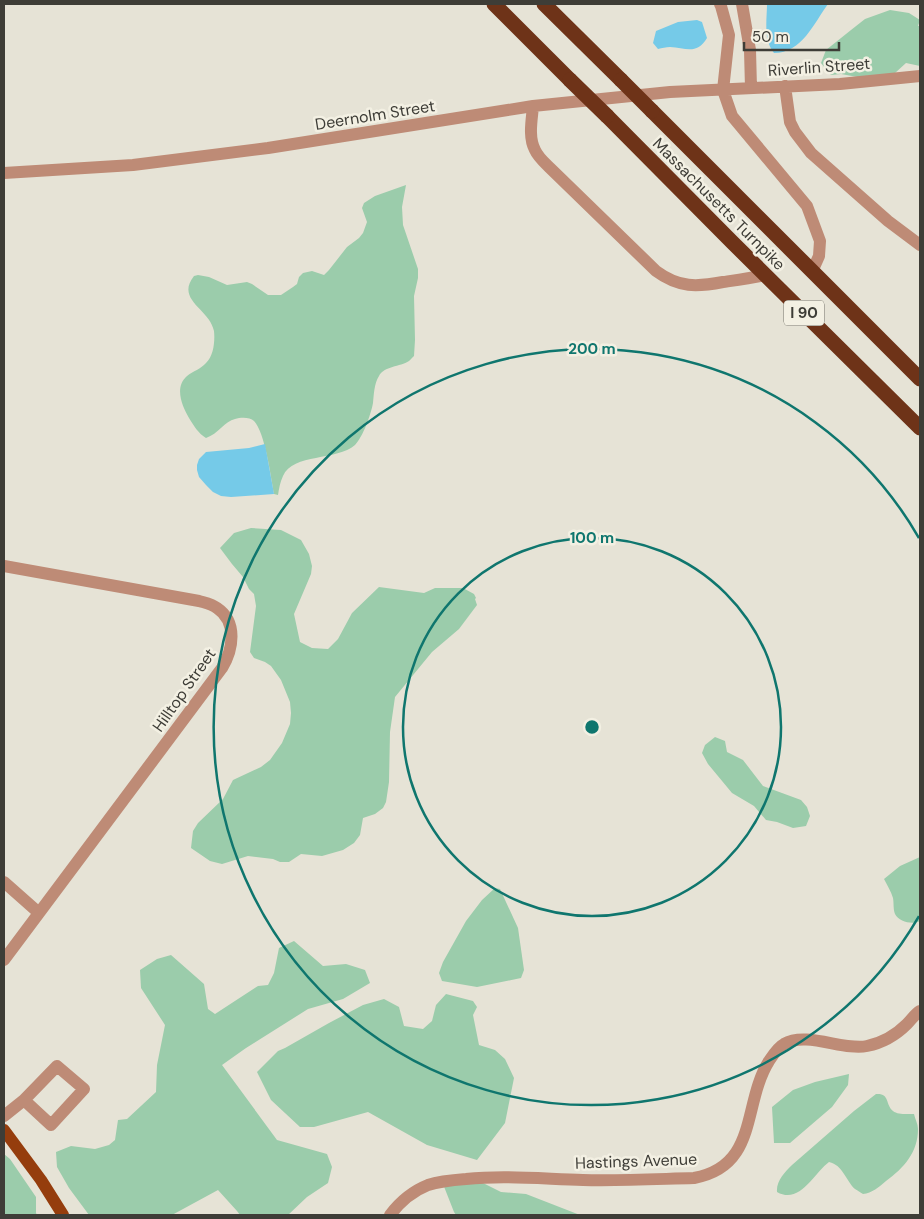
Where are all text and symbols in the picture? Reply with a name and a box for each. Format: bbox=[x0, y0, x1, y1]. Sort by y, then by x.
scale bar bbox=[744, 20, 839, 52]
text: 50 m bbox=[752, 27, 789, 47]
street label: Riverlin Street bbox=[767, 53, 871, 81]
street label: Deernolm Street bbox=[314, 95, 436, 135]
street label: Massachusetts Turnpike bbox=[648, 133, 790, 275]
road number: I 90 bbox=[784, 300, 824, 326]
text: 200 m bbox=[568, 339, 616, 359]
text: 100 m bbox=[570, 528, 614, 548]
street label: Hilltop Street bbox=[148, 644, 220, 736]
centre of rings bbox=[583, 718, 601, 736]
street label: Hastings Avenue bbox=[575, 1148, 697, 1174]

